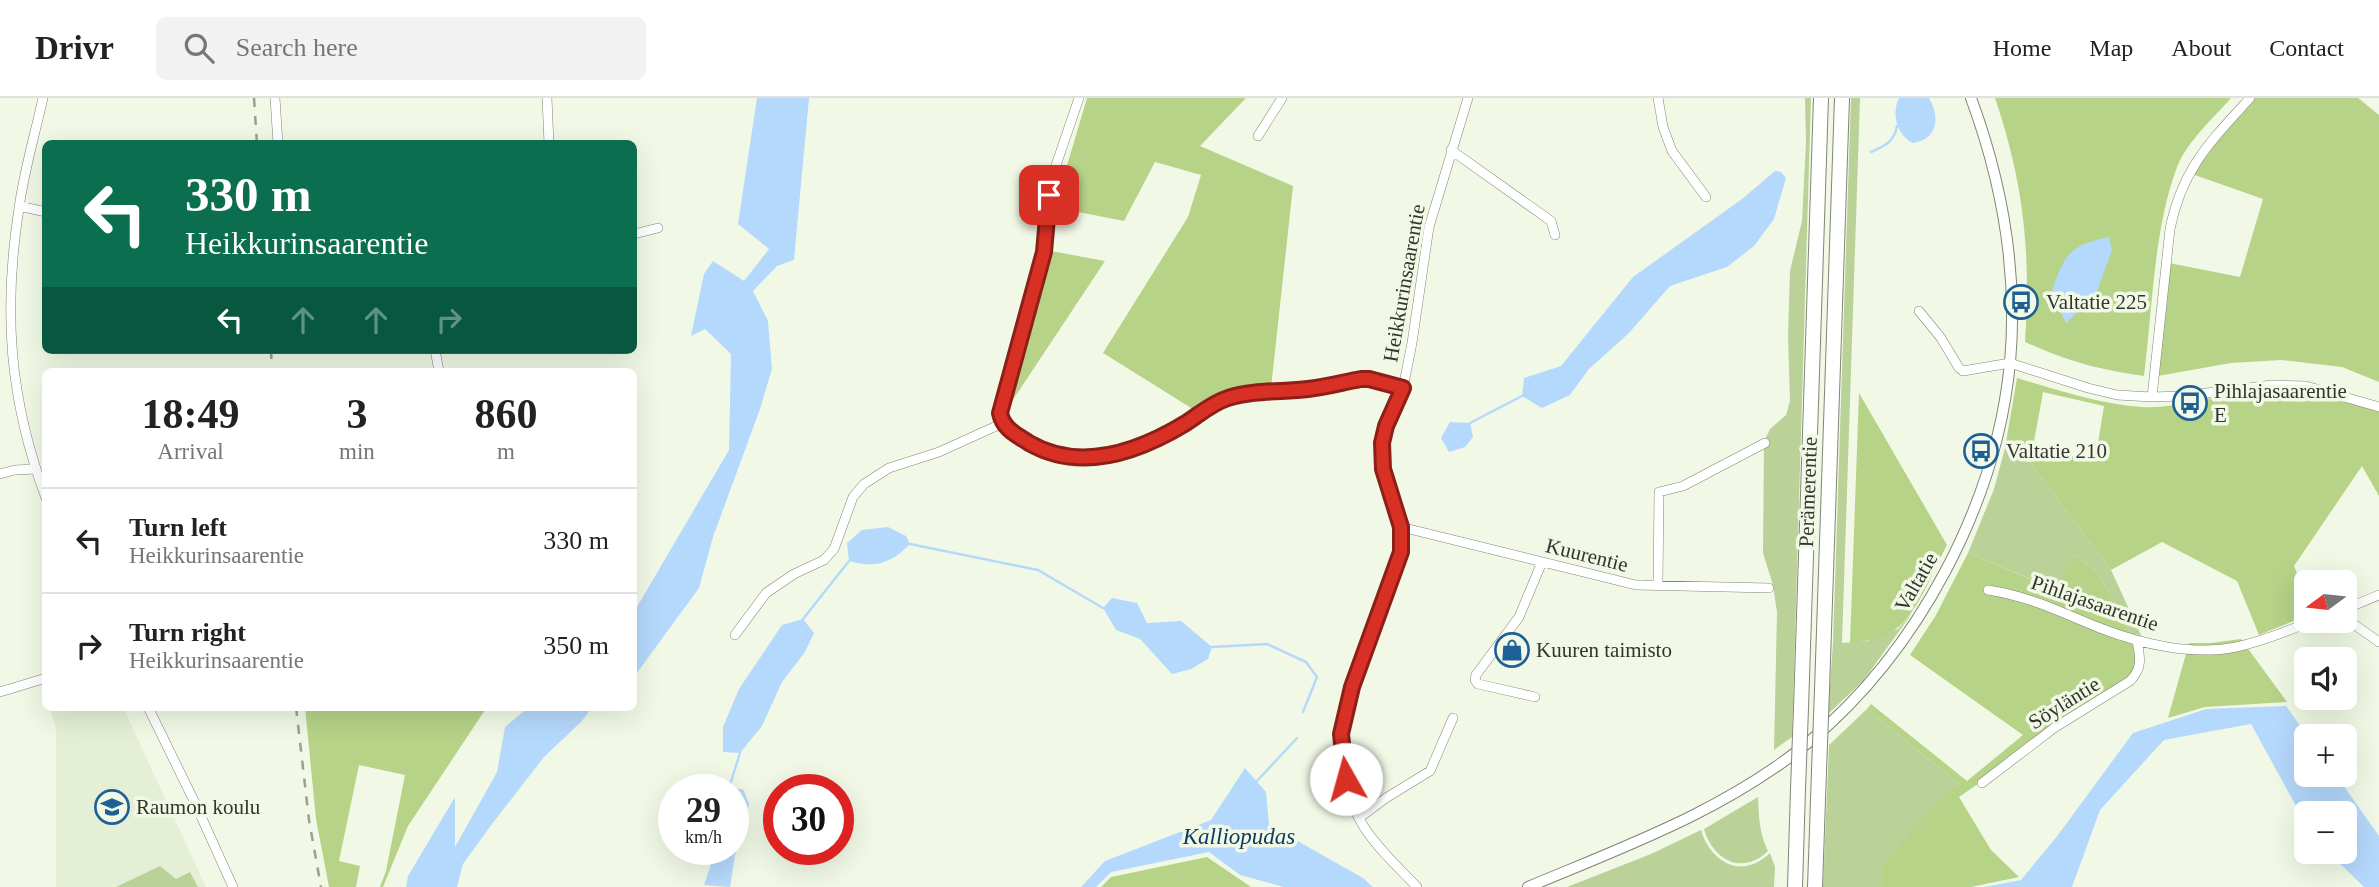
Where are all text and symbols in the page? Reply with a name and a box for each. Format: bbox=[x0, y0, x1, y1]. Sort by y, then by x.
search box bbox=[156, 17, 646, 80]
icon: search bbox=[180, 29, 218, 67]
text: Drivr bbox=[35, 30, 114, 66]
text: Search here bbox=[236, 33, 358, 62]
text: Home bbox=[1993, 35, 2051, 61]
text: Map bbox=[2089, 35, 2133, 61]
text: About bbox=[2171, 35, 2231, 61]
text: Contact bbox=[2269, 35, 2344, 61]
pin bbox=[1019, 165, 1079, 225]
text: 330 m bbox=[185, 167, 312, 222]
icon: left bbox=[70, 168, 161, 259]
icon: arrive bbox=[1030, 176, 1068, 214]
street label: Heikkurinsaarentie bbox=[1378, 202, 1430, 364]
text: Heikkurinsaarentie bbox=[185, 225, 428, 261]
bus stop icon: Valtatie 225 bbox=[2002, 283, 2040, 321]
place label: Valtatie 225 bbox=[2046, 290, 2147, 314]
icon: left bbox=[211, 301, 249, 339]
icon: ahead bbox=[284, 301, 322, 339]
icon: ahead bbox=[357, 301, 395, 339]
icon: right bbox=[430, 301, 468, 339]
place label: Pihlajasaarentie E bbox=[2214, 379, 2347, 427]
bus stop icon: Pihlajasaarentie E bbox=[2171, 384, 2209, 422]
text: 18:49 bbox=[142, 391, 240, 437]
text: 3 bbox=[346, 391, 367, 437]
text: 860 bbox=[474, 391, 537, 437]
bus stop icon: Valtatie 210 bbox=[1962, 432, 2000, 470]
street label: Perämerentie bbox=[1794, 436, 1822, 548]
text: Arrival bbox=[157, 439, 224, 464]
text: min bbox=[339, 439, 375, 464]
text: m bbox=[497, 439, 515, 464]
place label: Valtatie 210 bbox=[2006, 439, 2107, 463]
text: Turn left bbox=[129, 513, 227, 542]
icon: left bbox=[70, 522, 108, 560]
text: 330 m bbox=[543, 526, 609, 555]
street label: Kuurentie bbox=[1543, 533, 1631, 577]
text: Heikkurinsaarentie bbox=[129, 543, 304, 568]
street label: Valtatie bbox=[1890, 548, 1942, 616]
street label: Pihlajasaarentie bbox=[2028, 570, 2162, 636]
north arrow bbox=[2294, 570, 2357, 634]
map controls bbox=[2294, 570, 2357, 864]
text: Turn right bbox=[129, 618, 246, 647]
icon: right bbox=[70, 627, 108, 665]
text: 350 m bbox=[543, 631, 609, 660]
shop icon: Kuuren taimisto bbox=[1493, 631, 1531, 669]
place label: Kuuren taimisto bbox=[1536, 638, 1672, 662]
button: sound bbox=[2294, 647, 2357, 710]
text: Heikkurinsaarentie bbox=[129, 648, 304, 673]
street label: Söyläntie bbox=[2024, 672, 2104, 734]
button: + bbox=[2294, 724, 2357, 787]
position arrow bbox=[1309, 742, 1383, 816]
speed limit sign: 30 bbox=[763, 774, 854, 865]
school or university icon: Raumon koulu bbox=[93, 788, 131, 826]
text: 29 bbox=[686, 791, 721, 830]
place label: Raumon koulu bbox=[136, 795, 261, 819]
button: − bbox=[2294, 801, 2357, 864]
water label: Kalliopudas bbox=[1182, 824, 1295, 849]
text: km/h bbox=[685, 827, 722, 847]

